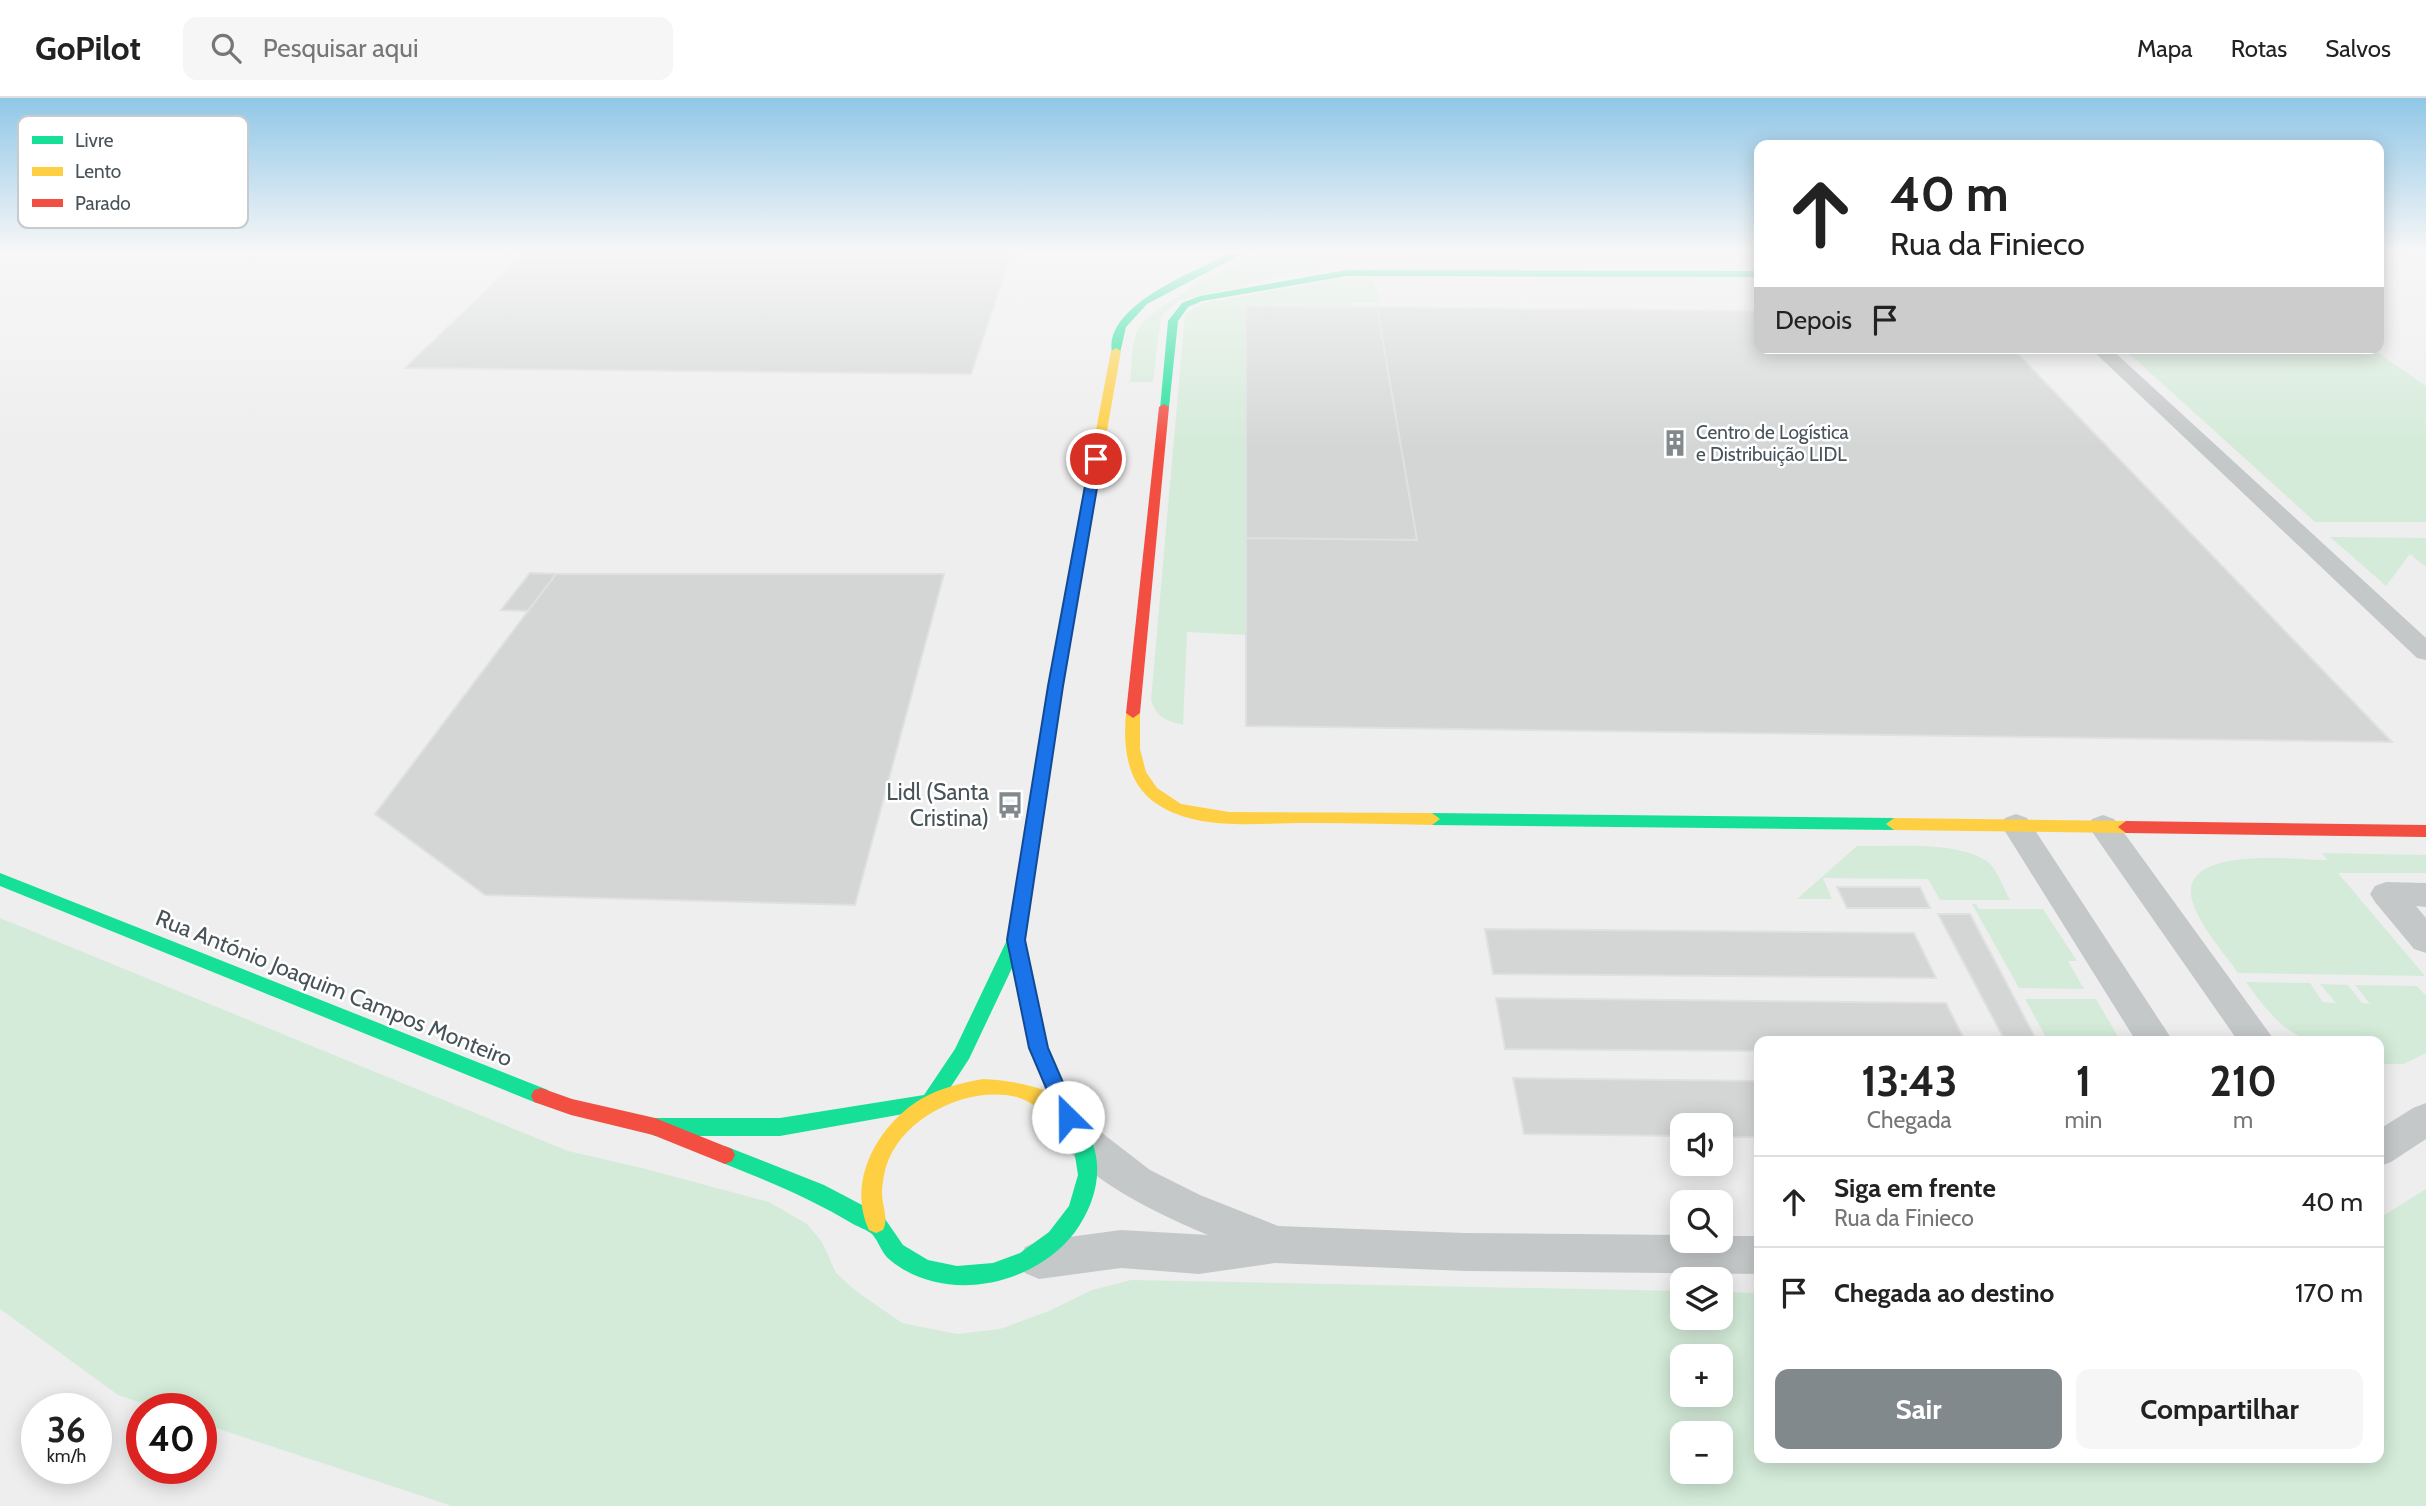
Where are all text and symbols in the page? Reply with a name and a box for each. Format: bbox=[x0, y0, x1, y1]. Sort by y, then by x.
search box bbox=[183, 17, 673, 80]
text: GoPilot bbox=[35, 28, 141, 68]
icon: search bbox=[207, 29, 245, 67]
text: Pesquisar aqui bbox=[263, 32, 418, 64]
text: Mapa bbox=[2137, 34, 2193, 63]
text: Rotas bbox=[2231, 34, 2287, 63]
text: Salvos bbox=[2325, 34, 2391, 63]
legend bbox=[18, 116, 248, 228]
text: Livre bbox=[75, 129, 114, 152]
text: Lento bbox=[75, 160, 121, 183]
text: 40 m bbox=[1890, 164, 2009, 223]
icon: ahead bbox=[1775, 168, 1866, 259]
text: Parado bbox=[75, 192, 131, 215]
text: Rua da Finieco bbox=[1890, 224, 2085, 263]
icon: arrive bbox=[1866, 301, 1904, 339]
text: Depois bbox=[1775, 304, 1852, 336]
place label: Centro de Logística e Distribuição LIDL bbox=[1696, 421, 1849, 466]
building icon: Centro de Logística e Distribuição LIDL bbox=[1660, 428, 1690, 458]
pin bbox=[1066, 429, 1126, 489]
icon: arrive bbox=[1077, 440, 1115, 478]
place label: Lidl (Santa Cristina) bbox=[886, 778, 989, 832]
bus stop icon: Lidl (Santa Cristina) bbox=[995, 790, 1025, 820]
street label: Rua António Joaquim Campos Monteiro bbox=[152, 903, 516, 1073]
text: 13:43 bbox=[1861, 1055, 1957, 1107]
text: 1 bbox=[2076, 1055, 2091, 1107]
text: 210 bbox=[2209, 1055, 2277, 1107]
position arrow bbox=[1031, 1080, 1105, 1154]
text: Chegada bbox=[1867, 1106, 1952, 1134]
text: min bbox=[2064, 1106, 2102, 1134]
text: m bbox=[2233, 1106, 2253, 1134]
map controls bbox=[1670, 1113, 1733, 1484]
button: sound bbox=[1670, 1113, 1733, 1176]
text: Siga em frente bbox=[1834, 1172, 1996, 1204]
icon: ahead bbox=[1775, 1183, 1813, 1221]
text: 40 m bbox=[2301, 1186, 2363, 1218]
button: search bbox=[1670, 1190, 1733, 1253]
text: Rua da Finieco bbox=[1834, 1204, 1974, 1232]
button: layers bbox=[1670, 1267, 1733, 1330]
icon: arrive bbox=[1775, 1274, 1813, 1312]
text: Chegada ao destino bbox=[1834, 1277, 2054, 1309]
text: 170 m bbox=[2295, 1277, 2363, 1309]
button: + bbox=[1670, 1344, 1733, 1407]
button: Sair bbox=[1775, 1369, 2062, 1449]
button: Compartilhar bbox=[2076, 1369, 2363, 1449]
speed limit sign: 40 bbox=[126, 1393, 217, 1484]
text: 36 bbox=[47, 1408, 86, 1451]
button: − bbox=[1670, 1421, 1733, 1484]
text: km/h bbox=[47, 1445, 86, 1467]

